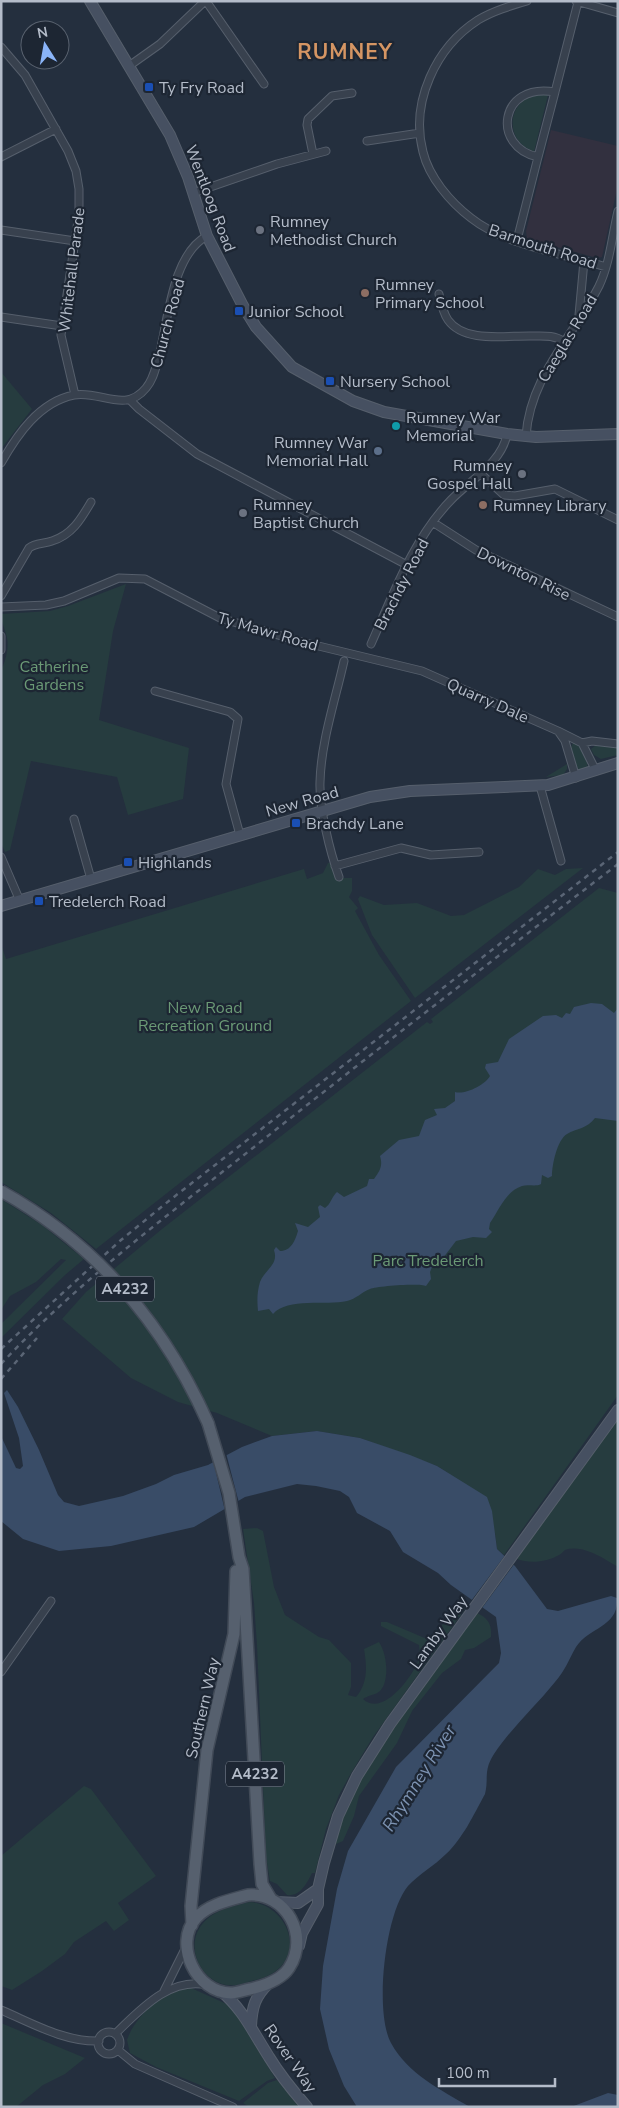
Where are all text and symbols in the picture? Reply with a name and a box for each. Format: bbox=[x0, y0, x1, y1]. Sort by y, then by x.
north arrow bbox=[20, 20, 70, 70]
text: N bbox=[36, 22, 50, 43]
district label: RUMNEY bbox=[297, 38, 393, 66]
place label: Ty Fry Road bbox=[159, 77, 244, 99]
marker: Ty Fry Road bbox=[143, 81, 155, 93]
street label: Wentloog Road bbox=[180, 142, 241, 255]
street label: Whitehall Parade bbox=[53, 206, 91, 334]
place label: Rumney Methodist Church bbox=[270, 211, 397, 251]
street label: Barmouth Road bbox=[486, 219, 600, 275]
marker: Rumney Methodist Church bbox=[254, 224, 266, 236]
place label: Rumney Primary School bbox=[375, 274, 484, 314]
street label: Church Road bbox=[145, 276, 191, 371]
marker: Rumney Primary School bbox=[359, 287, 371, 299]
street label: Caeglas Road bbox=[533, 290, 603, 387]
place label: Junior School bbox=[248, 301, 344, 323]
marker: Junior School bbox=[233, 305, 245, 317]
place label: Nursery School bbox=[340, 371, 450, 393]
marker: Nursery School bbox=[324, 375, 336, 387]
place label: Rumney War Memorial bbox=[406, 407, 500, 447]
marker: Rumney War Memorial bbox=[390, 420, 402, 432]
place label: Rumney War Memorial Hall bbox=[266, 432, 368, 472]
marker: Rumney War Memorial Hall bbox=[372, 445, 384, 457]
place label: Rumney Gospel Hall bbox=[427, 455, 513, 495]
marker: Rumney Gospel Hall bbox=[516, 468, 528, 480]
place label: Rumney Baptist Church bbox=[253, 494, 359, 534]
place label: Rumney Library bbox=[493, 495, 607, 517]
marker: Rumney Library bbox=[477, 499, 489, 511]
marker: Rumney Baptist Church bbox=[237, 507, 249, 519]
street label: Brachdy Road bbox=[369, 535, 434, 634]
street label: Downton Rise bbox=[473, 542, 574, 606]
street label: Ty Mawr Road bbox=[215, 607, 321, 657]
park label: Catherine Gardens bbox=[19, 656, 89, 696]
street label: Quarry Dale bbox=[443, 673, 532, 729]
street label: New Road bbox=[263, 781, 341, 823]
place label: Brachdy Lane bbox=[306, 813, 404, 835]
marker: Brachdy Lane bbox=[290, 817, 302, 829]
place label: Highlands bbox=[138, 852, 212, 874]
marker: Highlands bbox=[122, 856, 134, 868]
place label: Tredelerch Road bbox=[49, 891, 166, 913]
marker: Tredelerch Road bbox=[33, 895, 45, 907]
park label: New Road Recreation Ground bbox=[138, 997, 272, 1037]
park label: Parc Tredelerch bbox=[372, 1250, 484, 1272]
road number: A4232 bbox=[96, 1276, 154, 1302]
street label: Lamby Way bbox=[405, 1591, 473, 1674]
street label: Southern Way bbox=[181, 1655, 225, 1761]
water label: Rhymney River bbox=[377, 1720, 462, 1836]
road number: A4232 bbox=[226, 1762, 284, 1786]
street label: Rover Way bbox=[258, 2020, 322, 2098]
scale bar bbox=[439, 2056, 555, 2088]
text: 100 m bbox=[446, 2063, 490, 2083]

